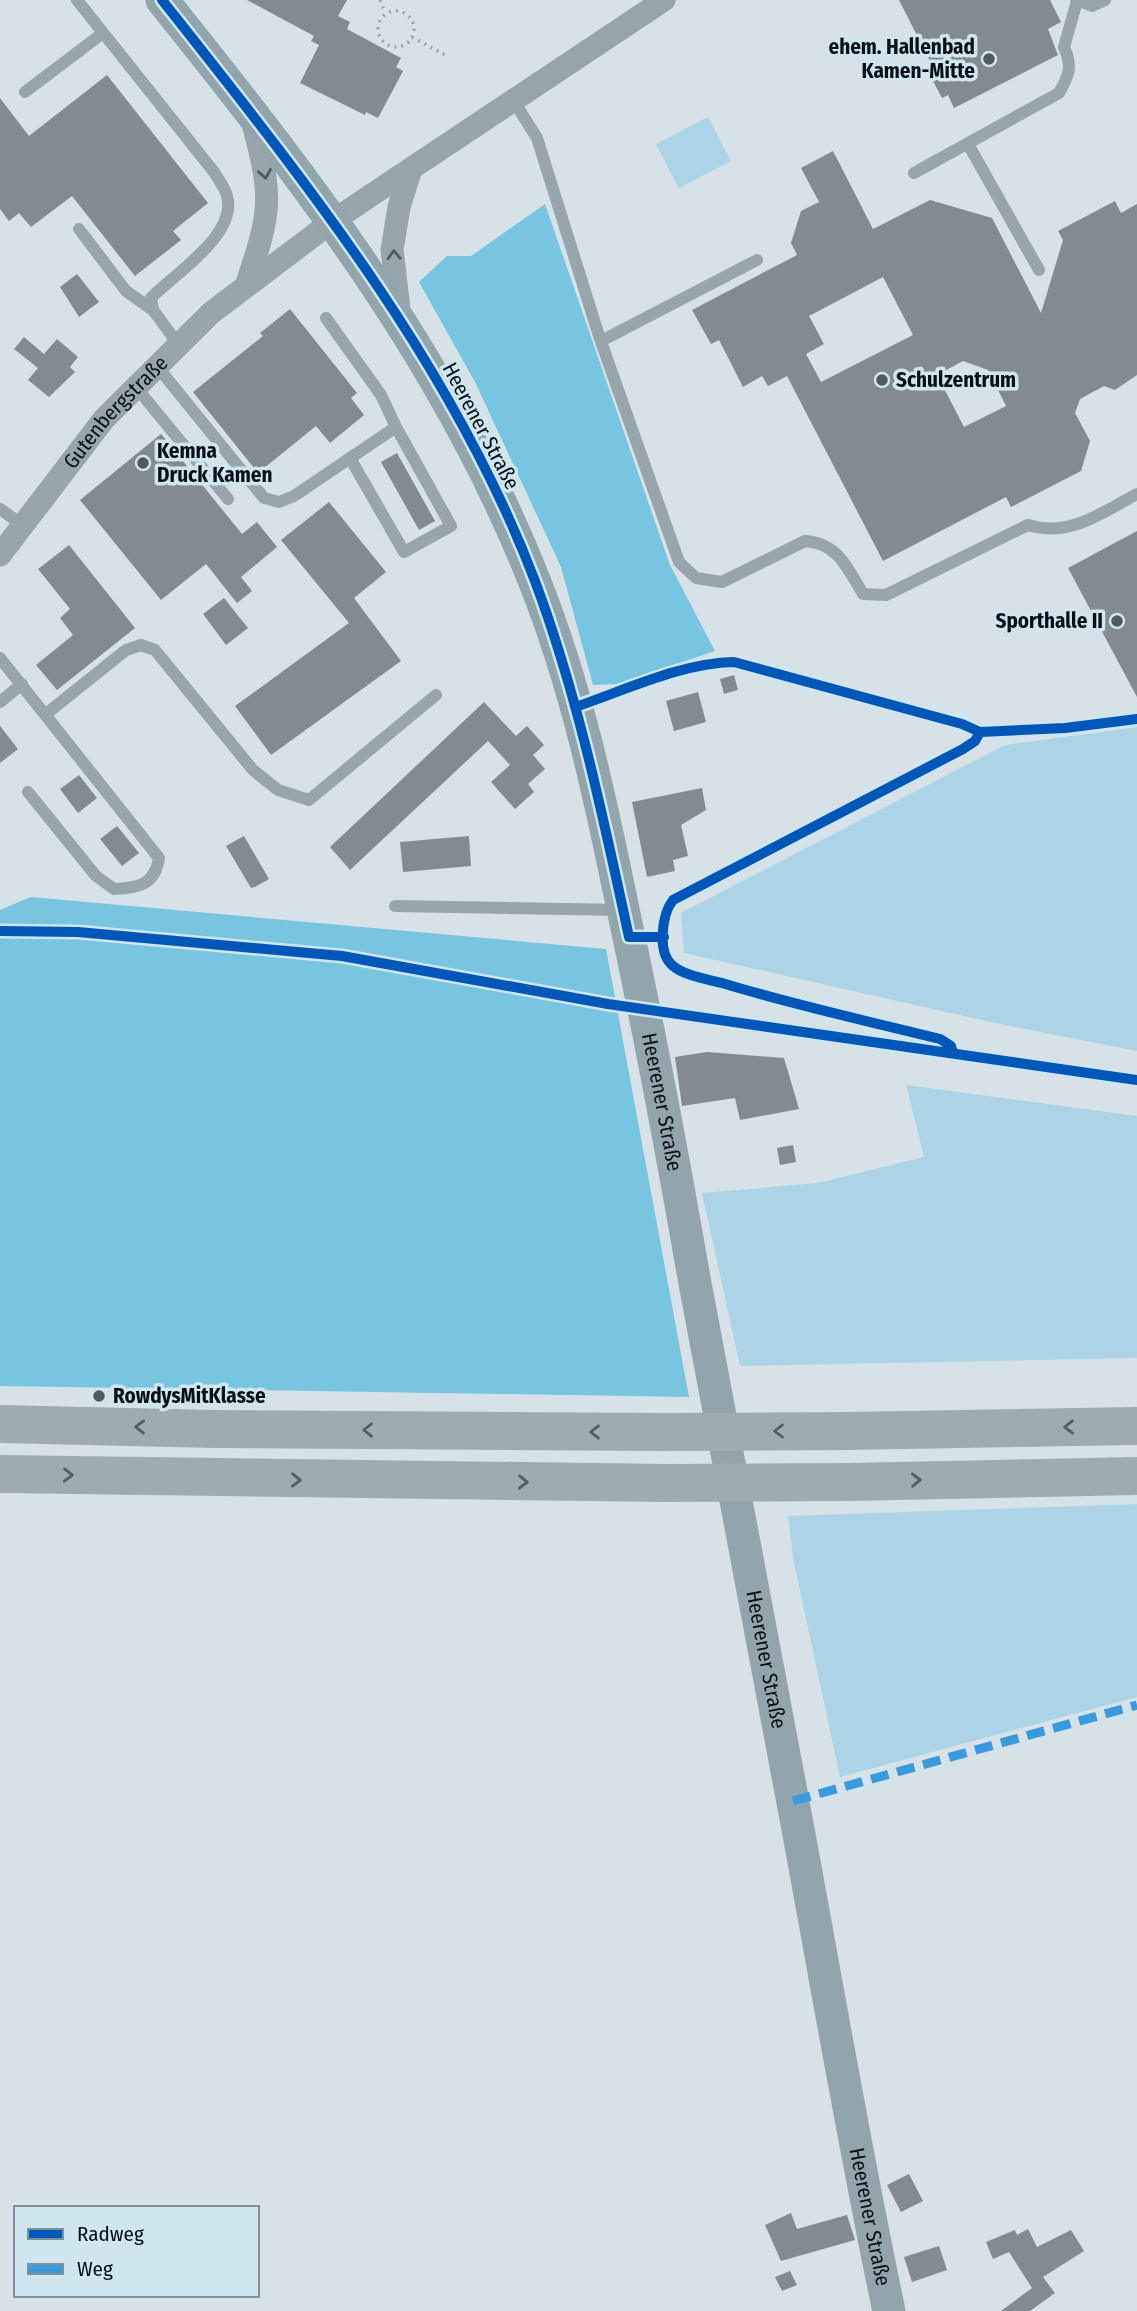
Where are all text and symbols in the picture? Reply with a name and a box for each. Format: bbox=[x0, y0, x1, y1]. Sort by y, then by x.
place label: ehem. Hallenbad Kamen-Mitte bbox=[829, 34, 975, 84]
marker: ehem. Hallenbad Kamen-Mitte bbox=[981, 51, 997, 67]
one-way arrow bbox=[257, 168, 272, 180]
one-way arrow bbox=[386, 249, 401, 260]
street label: Gutenbergstraße bbox=[58, 350, 173, 474]
street label: Heerener Straße bbox=[437, 358, 525, 494]
place label: Schulzentrum bbox=[896, 367, 1016, 393]
marker: Schulzentrum bbox=[874, 372, 890, 388]
place label: Kemna Druck Kamen bbox=[157, 438, 272, 488]
marker: Kemna Druck Kamen bbox=[135, 455, 151, 471]
place label: Sporthalle II bbox=[996, 608, 1103, 634]
marker: Sporthalle II bbox=[1109, 613, 1125, 629]
street label: Heerener Straße bbox=[636, 1031, 688, 1173]
place label: RowdysMitKlasse bbox=[113, 1383, 266, 1409]
marker: RowdysMitKlasse bbox=[91, 1388, 107, 1404]
one-way arrow bbox=[1063, 1419, 1074, 1435]
one-way arrow bbox=[135, 1420, 146, 1435]
one-way arrow bbox=[362, 1422, 373, 1438]
one-way arrow bbox=[773, 1423, 784, 1439]
one-way arrow bbox=[590, 1424, 601, 1439]
one-way arrow bbox=[63, 1468, 74, 1483]
one-way arrow bbox=[290, 1472, 301, 1487]
one-way arrow bbox=[911, 1473, 922, 1488]
one-way arrow bbox=[518, 1474, 529, 1490]
street label: Heerener Straße bbox=[740, 1588, 792, 1731]
street label: Heerener Straße bbox=[844, 2146, 896, 2288]
legend bbox=[14, 2206, 259, 2297]
text: Radweg bbox=[77, 2221, 144, 2247]
text: Weg bbox=[77, 2256, 113, 2282]

